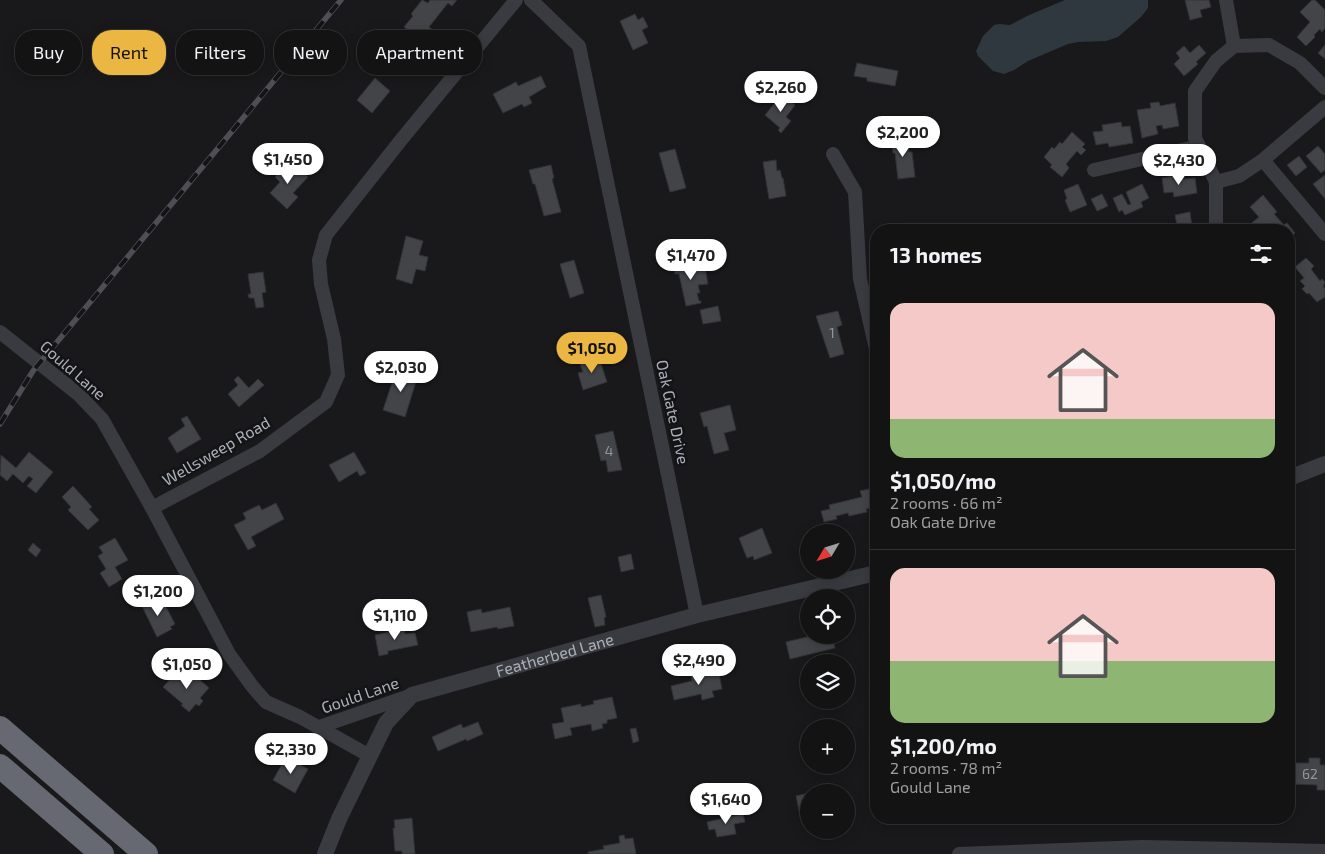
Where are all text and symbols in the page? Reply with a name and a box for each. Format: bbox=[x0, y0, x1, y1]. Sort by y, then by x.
chip: Buy bbox=[15, 30, 82, 75]
chip: Rent bbox=[92, 30, 166, 75]
chip: Filters bbox=[176, 30, 264, 75]
chip: New bbox=[274, 30, 347, 75]
chip: Apartment bbox=[357, 30, 482, 75]
pin: $2,260 bbox=[740, 70, 822, 113]
text: $2,260 bbox=[755, 77, 807, 96]
pin: $2,200 bbox=[862, 116, 944, 158]
text: $2,200 bbox=[877, 122, 929, 141]
pin: $1,450 bbox=[247, 142, 329, 185]
pin: $2,430 bbox=[1138, 144, 1220, 186]
text: $1,450 bbox=[263, 149, 313, 168]
text: $2,430 bbox=[1153, 150, 1205, 169]
pin: $1,470 bbox=[650, 238, 732, 281]
icon: filters bbox=[1247, 240, 1275, 268]
text: 13 homes bbox=[890, 242, 982, 267]
text: $1,470 bbox=[667, 245, 715, 264]
house number: 1 bbox=[829, 324, 835, 341]
pin: $1,050 bbox=[551, 332, 633, 374]
icon: home bbox=[1038, 335, 1128, 425]
street label: Gould Lane bbox=[37, 336, 110, 403]
text: $1,050 bbox=[567, 338, 617, 357]
pin: $2,030 bbox=[360, 350, 442, 393]
text: $2,030 bbox=[375, 357, 427, 376]
street label: Oak Gate Drive bbox=[653, 358, 694, 466]
street label: Wellsweep Road bbox=[159, 412, 273, 489]
house number: 4 bbox=[605, 442, 613, 459]
text: $1,050/mo bbox=[890, 468, 996, 493]
text: 2 rooms · 66 m² bbox=[890, 493, 1003, 512]
text: Oak Gate Drive bbox=[890, 512, 996, 531]
north arrow bbox=[800, 524, 855, 579]
map controls bbox=[800, 524, 855, 839]
pin: $1,200 bbox=[117, 574, 199, 617]
text: $1,200 bbox=[133, 581, 183, 600]
button: locate bbox=[800, 589, 855, 644]
pin: $1,110 bbox=[354, 598, 436, 641]
icon: home bbox=[1038, 601, 1128, 691]
text: $1,110 bbox=[373, 605, 417, 624]
street label: Featherbed Lane bbox=[493, 629, 616, 680]
pin: $2,490 bbox=[658, 644, 740, 686]
pin: $1,050 bbox=[146, 648, 228, 690]
text: $2,490 bbox=[673, 650, 725, 669]
text: $1,050 bbox=[162, 654, 212, 673]
button: layers bbox=[800, 654, 855, 709]
street label: Gould Lane bbox=[319, 672, 401, 717]
button: + bbox=[800, 719, 855, 774]
pin: $2,330 bbox=[250, 732, 332, 775]
text: $1,200/mo bbox=[890, 733, 997, 758]
text: $2,330 bbox=[266, 739, 316, 758]
text: 2 rooms · 78 m² bbox=[890, 758, 1002, 777]
house number: 62 bbox=[1302, 765, 1318, 782]
text: Gould Lane bbox=[890, 777, 971, 796]
pin: $1,640 bbox=[685, 782, 767, 825]
button: − bbox=[800, 784, 855, 839]
text: $1,640 bbox=[701, 789, 751, 808]

